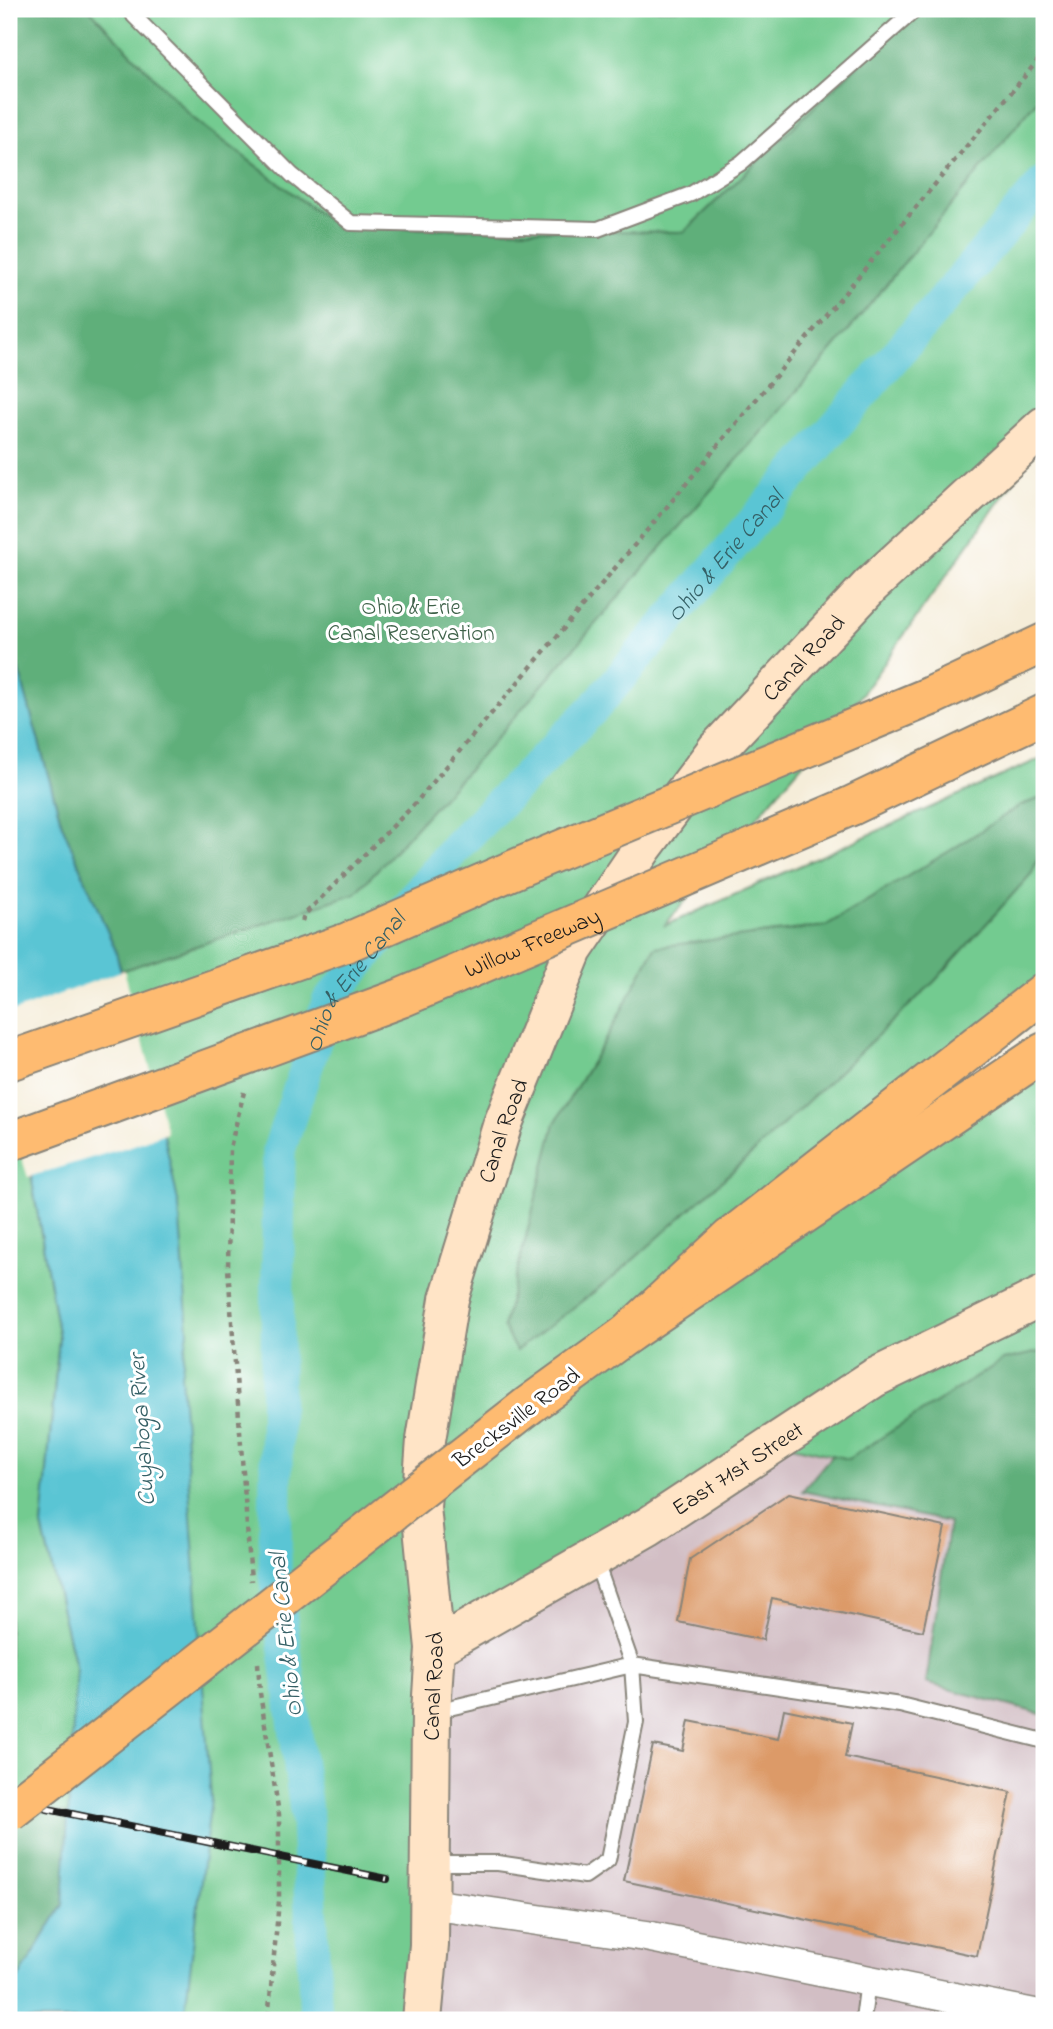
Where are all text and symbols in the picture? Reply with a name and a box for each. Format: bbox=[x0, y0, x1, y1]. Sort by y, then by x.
water label: Ohio & Erie Canal bbox=[660, 481, 795, 631]
park label: Ohio & Erie Canal Reservation bbox=[327, 592, 495, 651]
street label: Canal Road bbox=[756, 608, 854, 710]
street label: Willow Freeway bbox=[460, 901, 607, 988]
water label: Ohio & Erie Canal bbox=[297, 903, 418, 1057]
street label: Canal Road bbox=[472, 1074, 538, 1187]
water label: Cuyahoga River bbox=[121, 1350, 166, 1507]
street label: Brecksville Road bbox=[446, 1360, 588, 1478]
street label: East 71st Street bbox=[666, 1414, 811, 1525]
water label: Ohio & Erie Canal bbox=[261, 1548, 314, 1719]
street label: Canal Road bbox=[417, 1630, 454, 1741]

